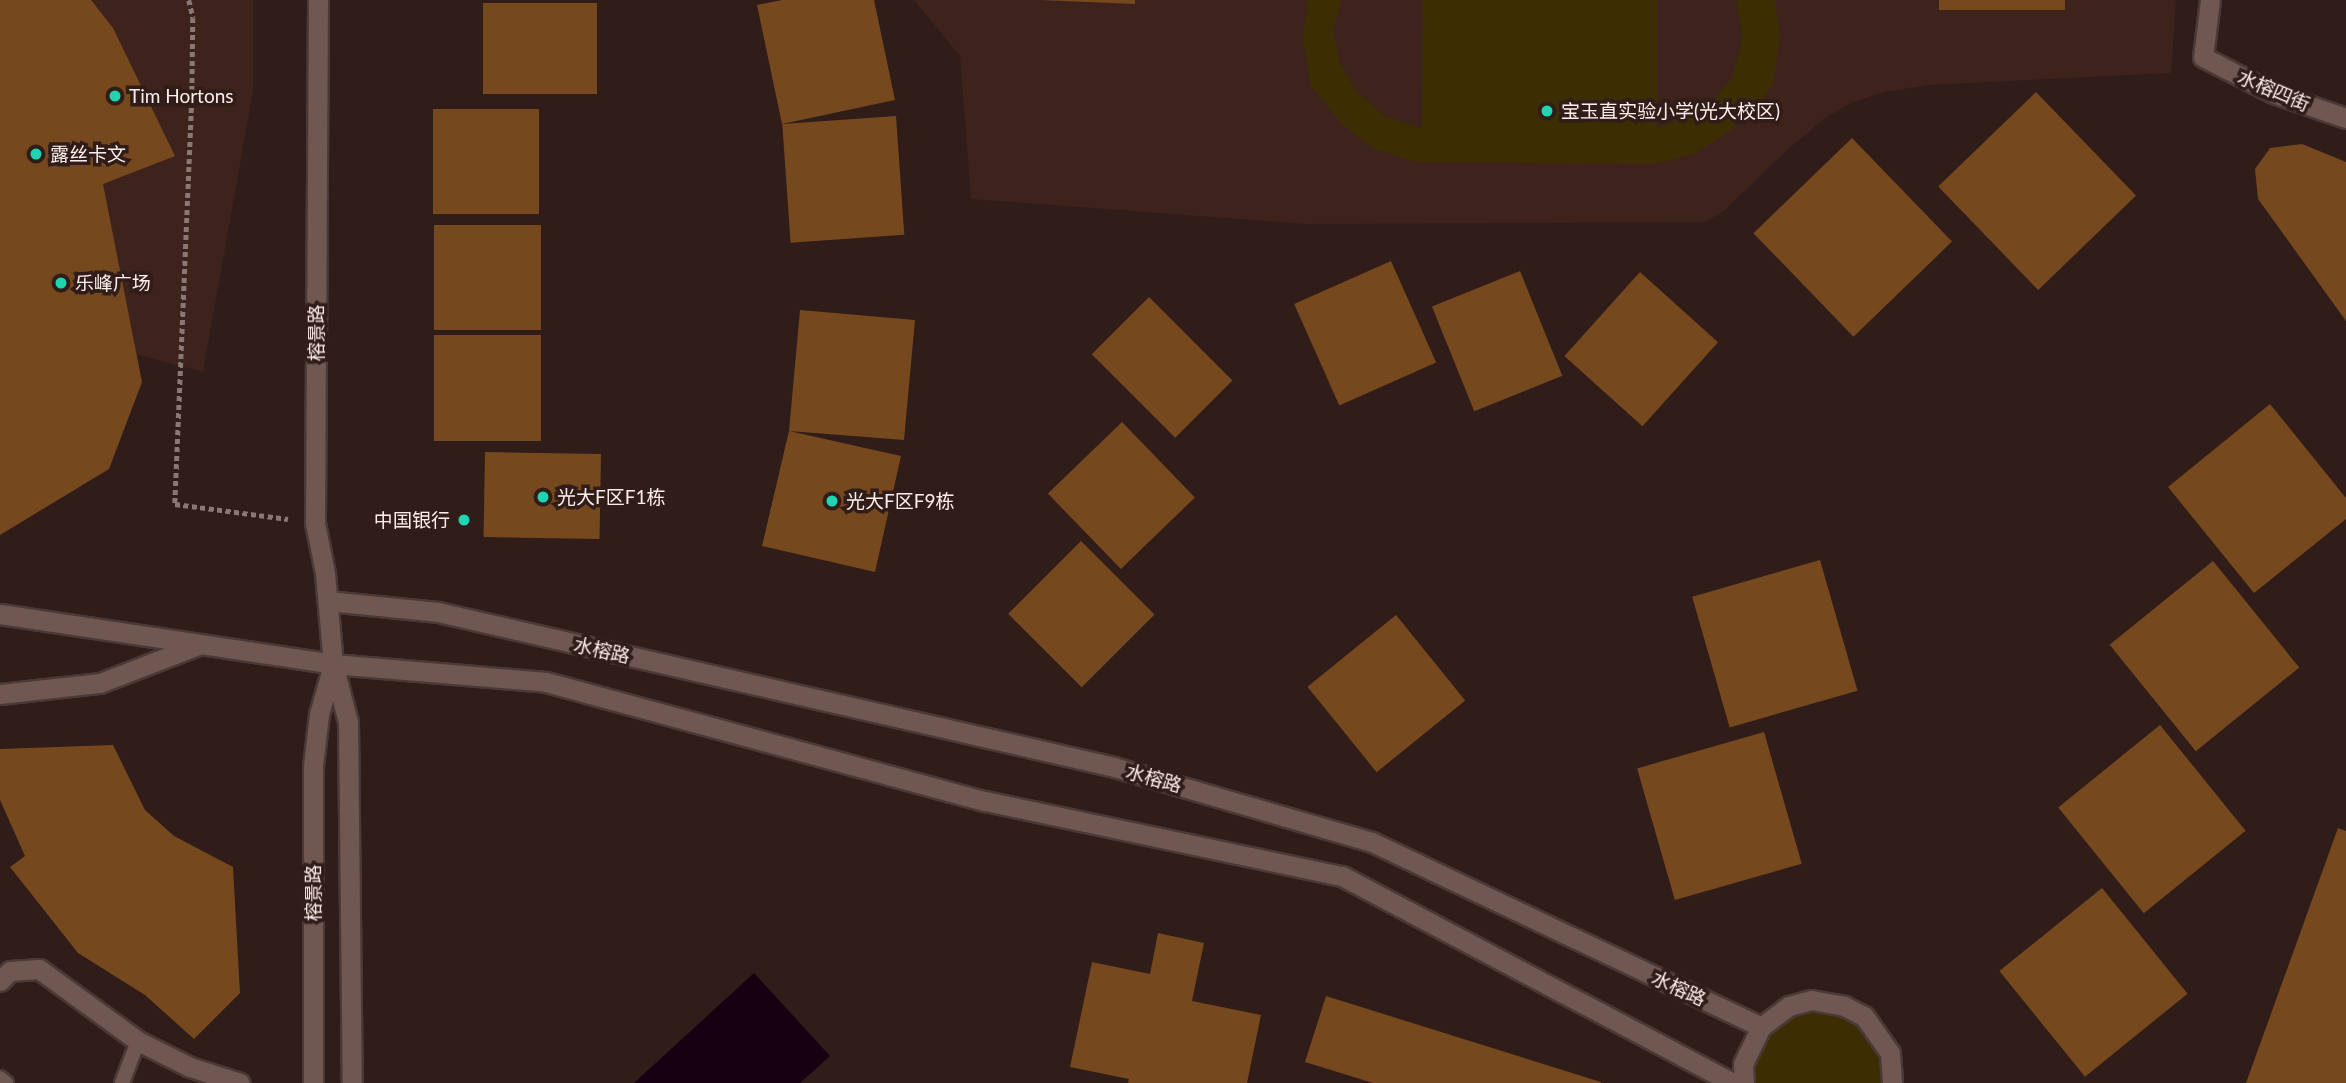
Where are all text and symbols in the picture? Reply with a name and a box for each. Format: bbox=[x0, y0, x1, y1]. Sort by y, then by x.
street label: 水榕四街 bbox=[2235, 65, 2313, 115]
place label: Tim Hortons bbox=[129, 85, 233, 107]
marker: Tim Hortons bbox=[107, 88, 123, 104]
place label: 宝玉直实验小学(光大校区) bbox=[1561, 100, 1780, 122]
marker: 宝玉直实验小学(光大校区) bbox=[1539, 103, 1555, 119]
place label: 露丝卡文 bbox=[50, 143, 126, 165]
marker: 露丝卡文 bbox=[28, 146, 44, 162]
place label: 乐峰广场 bbox=[75, 272, 151, 294]
marker: 乐峰广场 bbox=[53, 275, 69, 291]
street label: 榕景路 bbox=[305, 305, 327, 361]
place label: 光大F区F1栋 bbox=[557, 486, 666, 508]
marker: 光大F区F1栋 bbox=[535, 489, 551, 505]
place label: 光大F区F9栋 bbox=[846, 490, 955, 512]
marker: 光大F区F9栋 bbox=[824, 493, 840, 509]
place label: 中国银行 bbox=[374, 509, 450, 531]
marker: 中国银行 bbox=[456, 512, 472, 528]
street label: 水榕路 bbox=[572, 632, 632, 668]
street label: 水榕路 bbox=[1123, 759, 1185, 797]
street label: 榕景路 bbox=[302, 865, 324, 921]
street label: 水榕路 bbox=[1648, 966, 1710, 1010]

